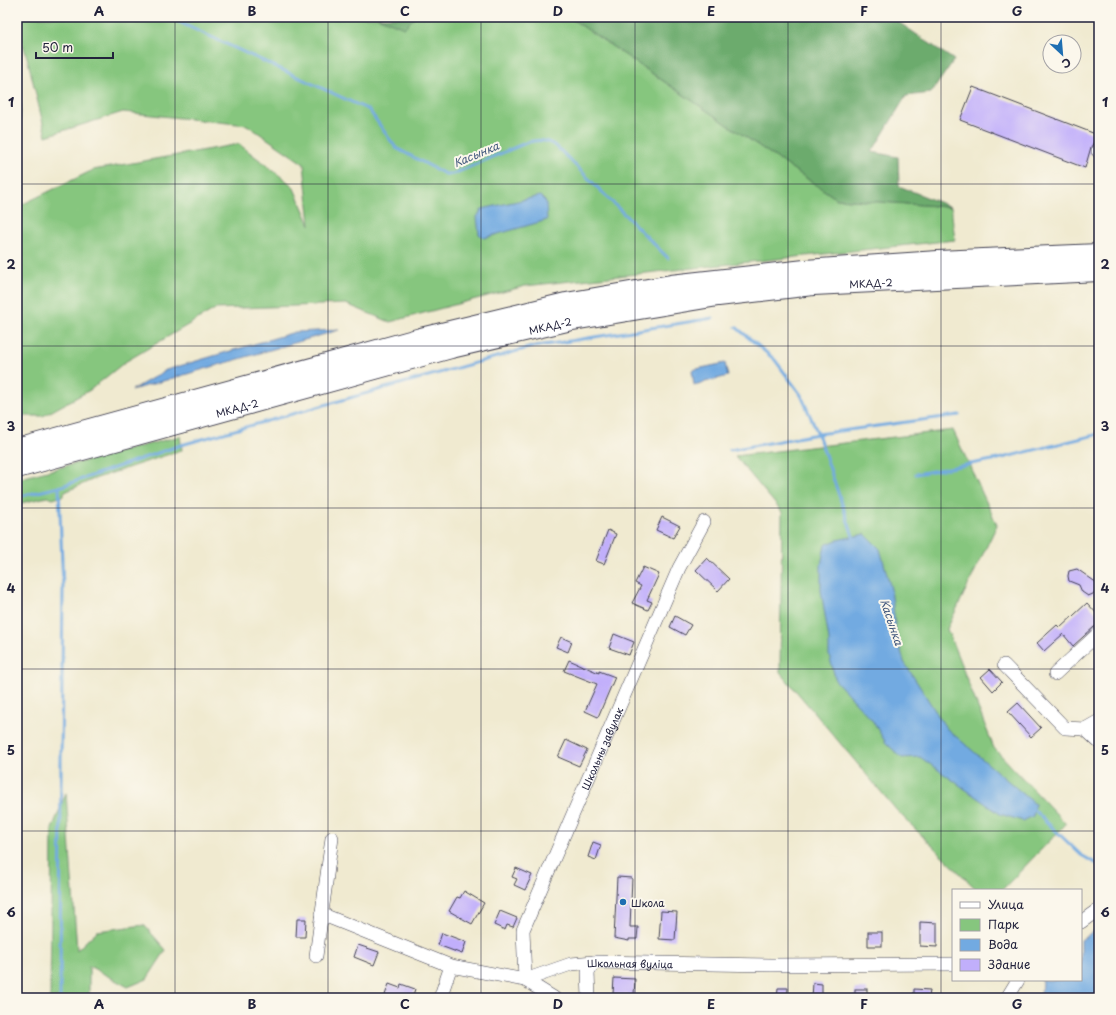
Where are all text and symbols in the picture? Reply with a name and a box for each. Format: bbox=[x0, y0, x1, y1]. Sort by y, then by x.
text: A bbox=[94, 1, 104, 20]
text: B bbox=[248, 1, 257, 20]
text: C bbox=[400, 1, 410, 20]
text: D bbox=[553, 1, 563, 20]
text: E bbox=[707, 1, 715, 20]
text: F bbox=[860, 1, 868, 20]
text: G bbox=[1012, 1, 1022, 20]
scale bar bbox=[36, 34, 113, 60]
north arrow bbox=[1042, 34, 1082, 74]
text: 50 m bbox=[42, 38, 73, 56]
text: С bbox=[1059, 54, 1074, 73]
text: 1 bbox=[8, 92, 14, 111]
text: 1 bbox=[1102, 92, 1108, 111]
water label: Касынка bbox=[451, 136, 502, 171]
text: 2 bbox=[6, 254, 16, 273]
text: 2 bbox=[1100, 254, 1110, 273]
street label: МКАД-2 bbox=[849, 274, 893, 291]
street label: МКАД-2 bbox=[527, 313, 572, 337]
street label: МКАД-2 bbox=[214, 394, 260, 420]
text: 3 bbox=[7, 416, 16, 435]
text: 3 bbox=[1101, 416, 1110, 435]
text: 4 bbox=[7, 578, 16, 597]
text: 4 bbox=[1101, 578, 1110, 597]
water label: Касынка bbox=[876, 597, 908, 649]
street label: Школьны завулак bbox=[577, 704, 626, 792]
text: 5 bbox=[7, 740, 15, 759]
text: 5 bbox=[1101, 740, 1109, 759]
legend bbox=[952, 889, 1082, 981]
place label: Школа bbox=[631, 895, 665, 910]
text: Улица bbox=[988, 895, 1024, 913]
marker: Школа bbox=[618, 897, 628, 907]
text: 6 bbox=[6, 902, 16, 921]
text: 6 bbox=[1100, 902, 1110, 921]
text: Парк bbox=[988, 915, 1020, 933]
text: Вода bbox=[988, 935, 1018, 953]
street label: Школьная вуліца bbox=[586, 954, 674, 971]
text: Здание bbox=[988, 955, 1030, 973]
text: A bbox=[94, 994, 104, 1013]
text: B bbox=[248, 994, 257, 1013]
text: C bbox=[400, 994, 410, 1013]
text: D bbox=[553, 994, 563, 1013]
text: E bbox=[707, 994, 715, 1013]
text: F bbox=[860, 994, 868, 1013]
text: G bbox=[1012, 994, 1022, 1013]

